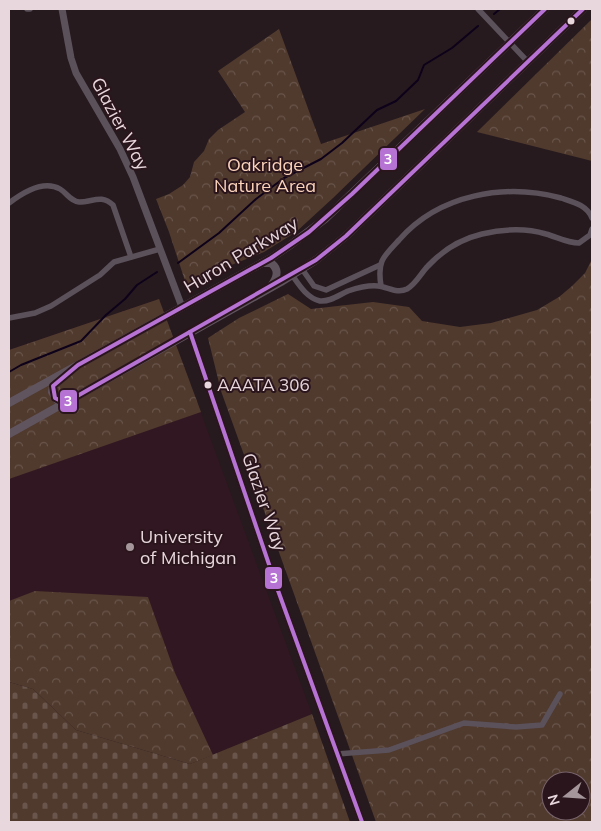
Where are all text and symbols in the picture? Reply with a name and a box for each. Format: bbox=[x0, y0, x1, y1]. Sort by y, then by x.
unlabelled marker bbox=[566, 16, 576, 26]
street label: Glazier Way bbox=[86, 73, 155, 175]
line badge: 3 bbox=[379, 147, 398, 171]
text: 3 bbox=[384, 150, 392, 168]
park label: Oakridge Nature Area bbox=[214, 153, 316, 197]
street label: Huron Parkway bbox=[179, 211, 303, 298]
place label: AAATA 306 bbox=[217, 374, 310, 395]
marker: AAATA 306 bbox=[203, 380, 213, 390]
line badge: 3 bbox=[59, 389, 78, 413]
text: 3 bbox=[64, 392, 72, 410]
street label: Glazier Way bbox=[237, 450, 292, 554]
place label: University of Michigan bbox=[140, 525, 237, 569]
marker: University of Michigan bbox=[124, 541, 136, 553]
line badge: 3 bbox=[264, 566, 283, 590]
text: 3 bbox=[270, 569, 278, 587]
north arrow bbox=[541, 771, 591, 821]
text: N bbox=[543, 792, 564, 807]

